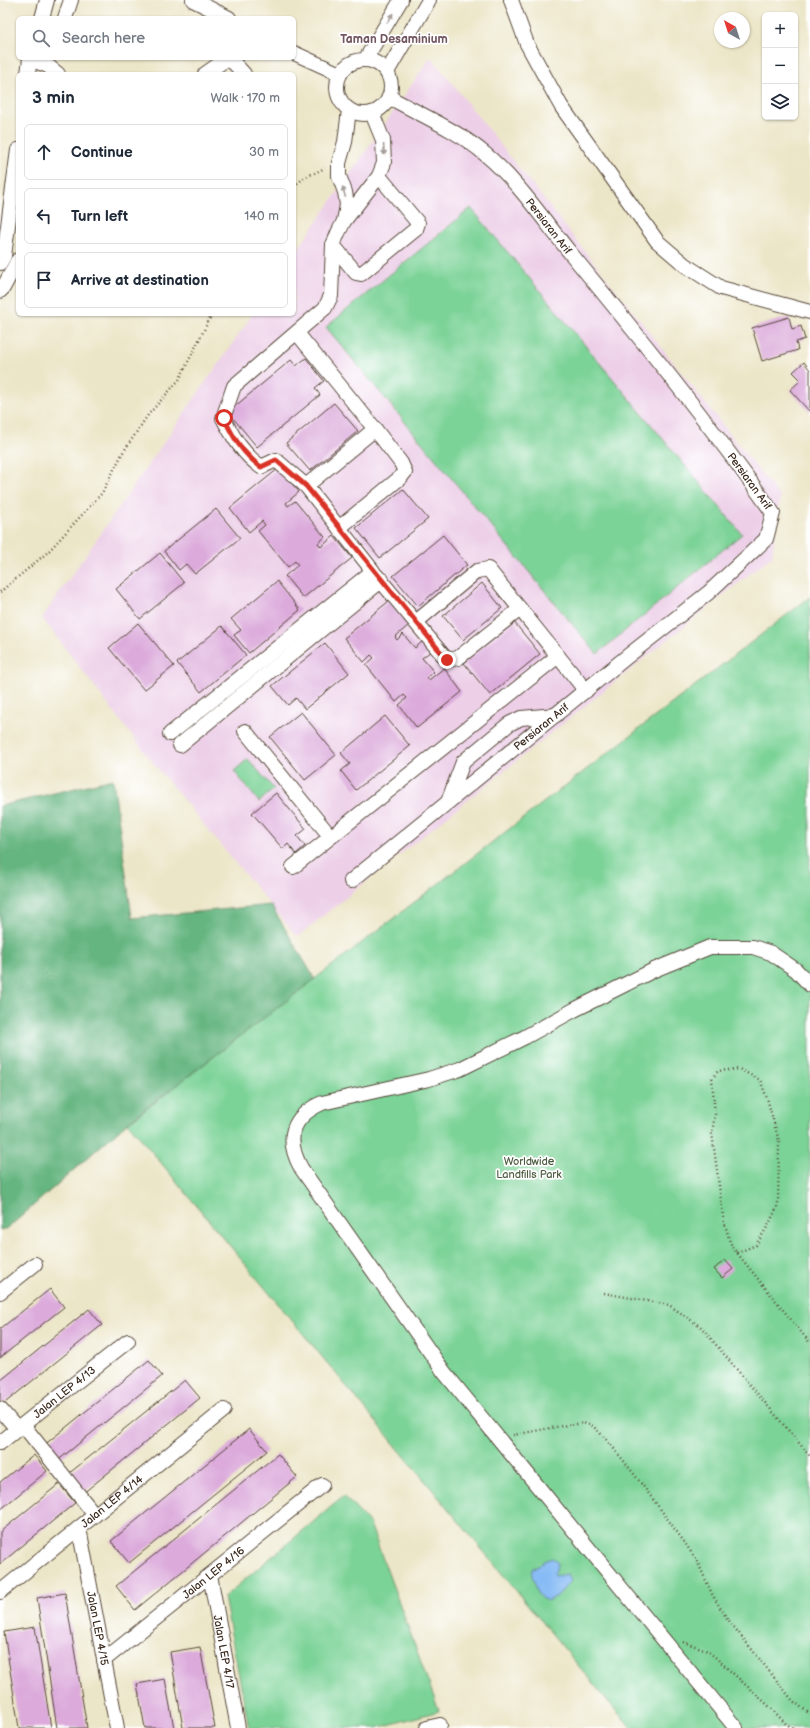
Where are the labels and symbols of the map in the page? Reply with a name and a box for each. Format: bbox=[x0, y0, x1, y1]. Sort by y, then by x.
one-way arrow bbox=[387, 12, 394, 24]
north arrow bbox=[714, 12, 750, 48]
district label: Taman Desaminium bbox=[340, 32, 448, 47]
one-way arrow bbox=[381, 144, 387, 156]
one-way arrow bbox=[341, 185, 347, 197]
street label: Persiaran Arif bbox=[523, 196, 575, 257]
route start bbox=[215, 409, 233, 427]
street label: Persiaran Arif bbox=[725, 450, 775, 513]
route end bbox=[438, 651, 456, 669]
street label: Persiaran Arif bbox=[511, 700, 572, 753]
park label: Worldwide Landfills Park bbox=[496, 1155, 562, 1181]
street label: Jalan LEP 4/13 bbox=[31, 1363, 98, 1421]
street label: Jalan LEP 4/14 bbox=[79, 1472, 146, 1531]
street label: Jalan LEP 4/16 bbox=[180, 1544, 247, 1602]
street label: Jalan LEP 4/15 bbox=[84, 1590, 111, 1667]
street label: Jalan LEP 4/17 bbox=[210, 1614, 237, 1690]

